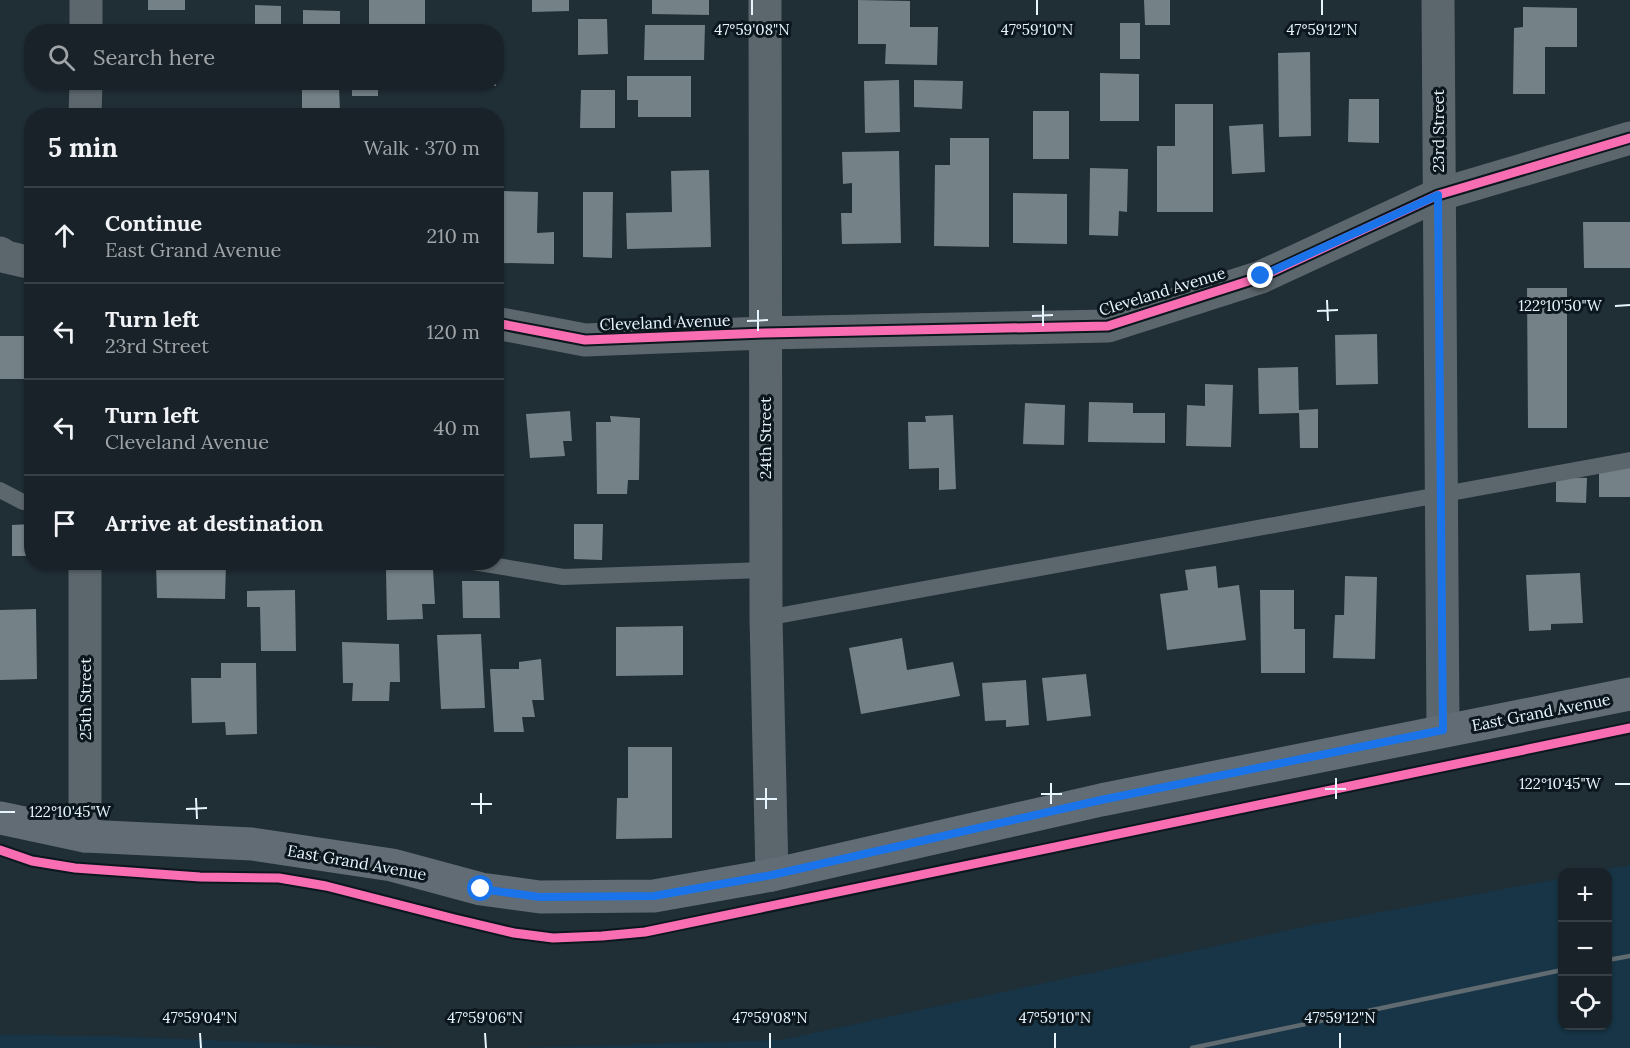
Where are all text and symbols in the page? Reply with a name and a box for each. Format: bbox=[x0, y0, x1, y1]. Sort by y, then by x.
text: 47°59'08"N bbox=[714, 20, 790, 39]
text: 47°59'10"N bbox=[1001, 20, 1073, 39]
text: 47°59'12"N bbox=[1286, 20, 1358, 39]
search box bbox=[24, 24, 504, 90]
icon: search bbox=[45, 41, 78, 74]
text: Search here bbox=[93, 43, 215, 71]
street label: 23rd Street bbox=[1428, 89, 1448, 173]
text: 5 min bbox=[48, 131, 118, 164]
text: Walk · 370 m bbox=[363, 135, 480, 160]
text: Continue bbox=[105, 209, 202, 237]
icon: ahead bbox=[48, 219, 81, 252]
text: 210 m bbox=[426, 223, 480, 248]
text: East Grand Avenue bbox=[105, 237, 281, 262]
street label: Cleveland Avenue bbox=[1096, 262, 1228, 320]
route end bbox=[1247, 262, 1273, 288]
text: 122°10'50"W bbox=[1518, 296, 1603, 315]
text: Turn left bbox=[105, 305, 199, 333]
street label: Cleveland Avenue bbox=[599, 310, 731, 334]
icon: left bbox=[48, 315, 81, 348]
text: 120 m bbox=[426, 319, 480, 344]
text: 23rd Street bbox=[105, 333, 209, 358]
street label: 24th Street bbox=[755, 396, 775, 479]
text: Turn left bbox=[105, 401, 199, 429]
icon: left bbox=[48, 411, 81, 444]
text: 40 m bbox=[434, 415, 480, 440]
text: Cleveland Avenue bbox=[105, 429, 269, 454]
icon: arrive bbox=[48, 507, 81, 540]
text: Arrive at destination bbox=[105, 509, 323, 537]
street label: 25th Street bbox=[75, 657, 95, 740]
street label: East Grand Avenue bbox=[1470, 689, 1612, 735]
text: 122°10'45"W bbox=[1519, 774, 1602, 793]
text: 122°10'45"W bbox=[29, 802, 112, 821]
street label: East Grand Avenue bbox=[286, 840, 429, 884]
map controls bbox=[1558, 868, 1612, 1030]
button: + bbox=[1558, 868, 1612, 922]
route start bbox=[467, 875, 493, 901]
button: − bbox=[1558, 922, 1612, 976]
button: locate bbox=[1558, 976, 1612, 1030]
text: 47°59'04"N bbox=[163, 1008, 237, 1027]
text: 47°59'06"N bbox=[447, 1008, 523, 1027]
text: 47°59'08"N bbox=[732, 1008, 808, 1027]
text: 47°59'10"N bbox=[1019, 1008, 1091, 1027]
text: 47°59'12"N bbox=[1304, 1008, 1376, 1027]

